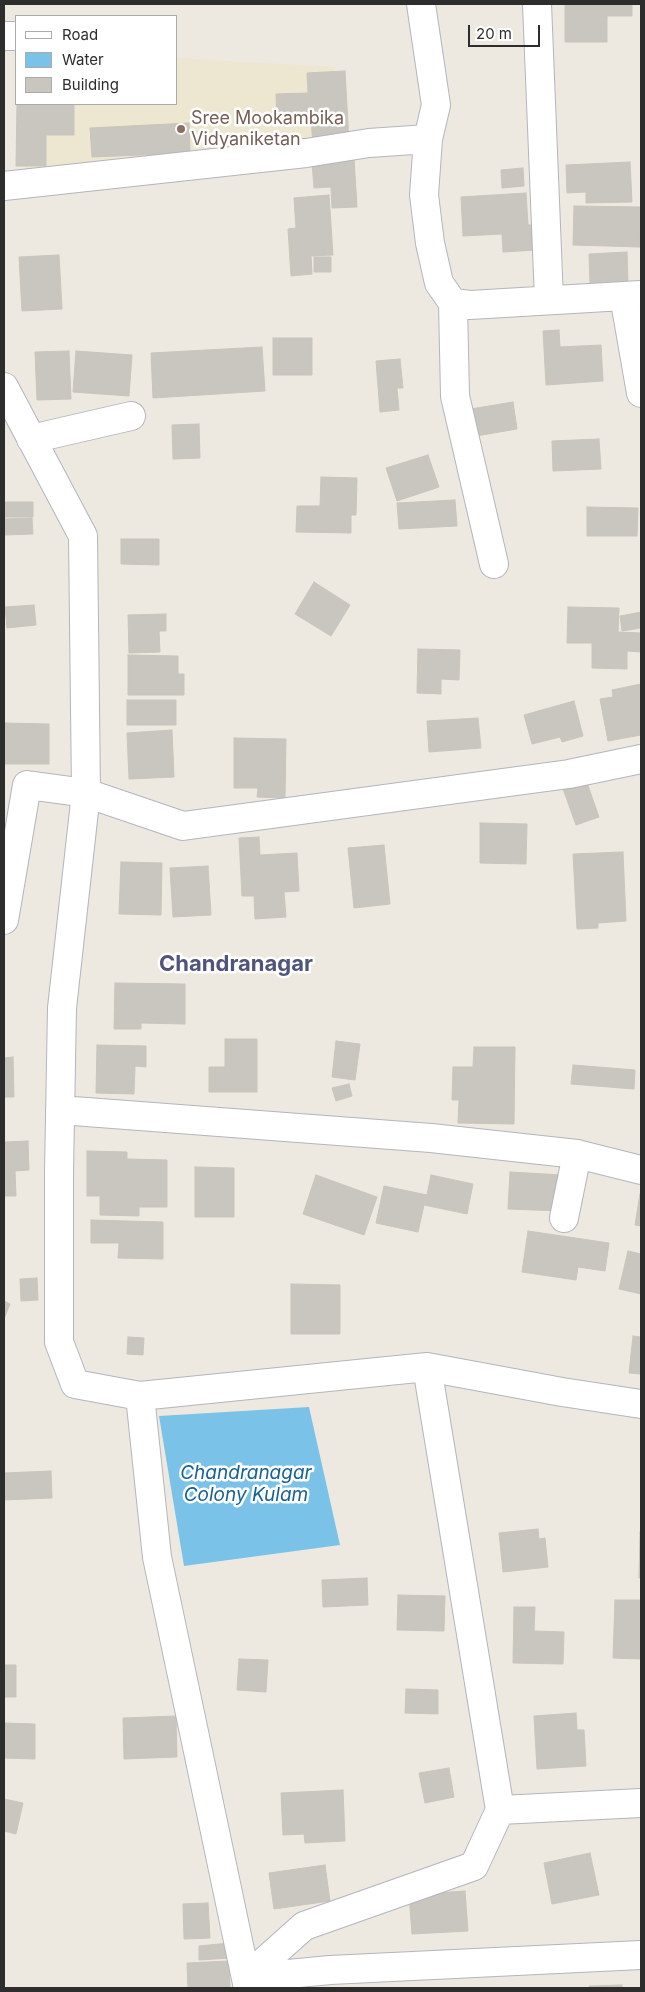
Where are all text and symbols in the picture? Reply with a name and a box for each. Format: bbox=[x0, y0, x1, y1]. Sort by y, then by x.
legend bbox=[15, 15, 178, 105]
scale bar bbox=[470, 15, 542, 47]
text: 20 m bbox=[476, 24, 512, 43]
text: Road bbox=[62, 25, 98, 44]
text: Water bbox=[62, 50, 104, 69]
text: Building bbox=[62, 75, 119, 94]
place label: Sree Mookambika Vidyaniketan bbox=[191, 108, 344, 150]
marker: Sree Mookambika Vidyaniketan bbox=[175, 123, 187, 135]
district label: Chandranagar bbox=[159, 951, 313, 977]
water label: Chandranagar Colony Kulam bbox=[180, 1462, 312, 1506]

